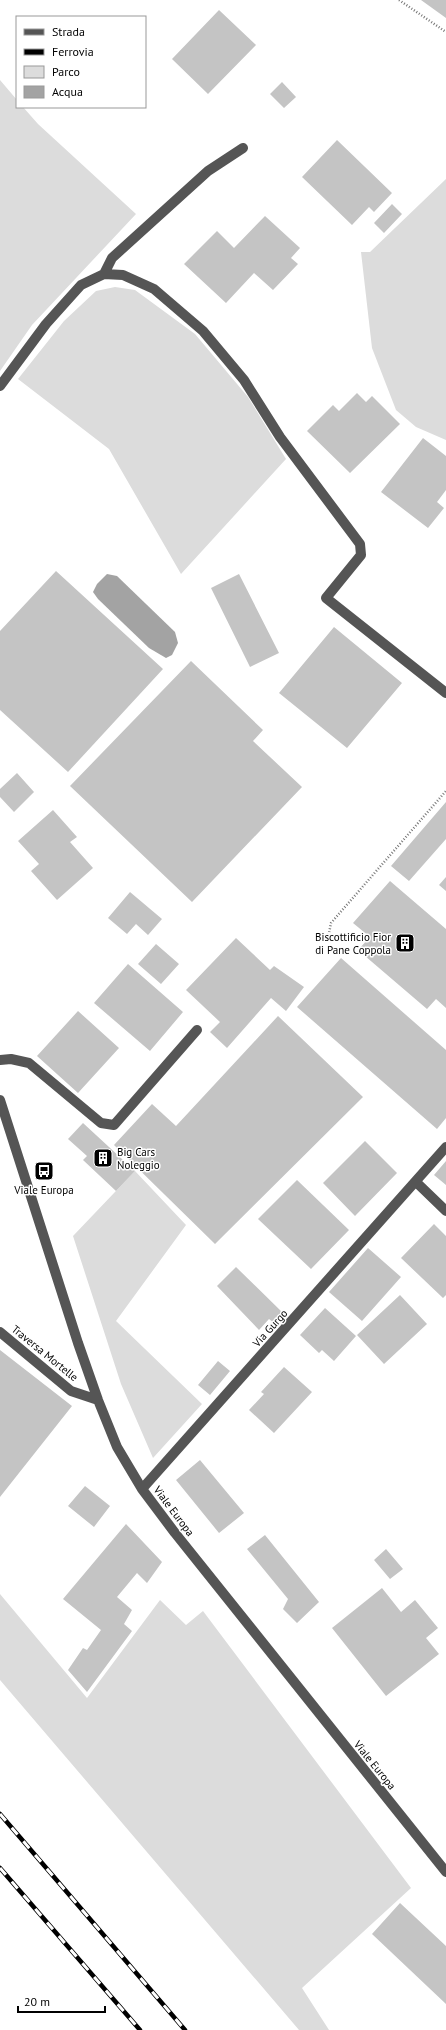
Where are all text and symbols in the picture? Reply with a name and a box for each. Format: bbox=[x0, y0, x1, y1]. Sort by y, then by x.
legend bbox=[16, 16, 146, 108]
text: Strada bbox=[52, 24, 85, 39]
text: Ferrovia bbox=[52, 44, 94, 59]
text: Parco bbox=[52, 64, 80, 79]
text: Acqua bbox=[52, 84, 83, 99]
place label: Biscottificio Fior di Pane Coppola bbox=[315, 930, 391, 957]
building icon: Biscottificio Fior di Pane Coppola bbox=[394, 932, 416, 954]
place label: Big Cars Noleggio bbox=[117, 1145, 160, 1172]
building icon: Big Cars Noleggio bbox=[92, 1147, 114, 1169]
bus stop icon: Viale Europa bbox=[33, 1160, 55, 1182]
place label: Viale Europa bbox=[13, 1183, 74, 1197]
street label: Via Gurgo bbox=[249, 1306, 291, 1350]
street label: Traversa Mortelle bbox=[9, 1322, 81, 1384]
street label: Viale Europa bbox=[150, 1482, 197, 1539]
street label: Viale Europa bbox=[350, 1737, 399, 1792]
scale bar bbox=[18, 1988, 105, 2014]
text: 20 m bbox=[24, 1994, 50, 2009]

